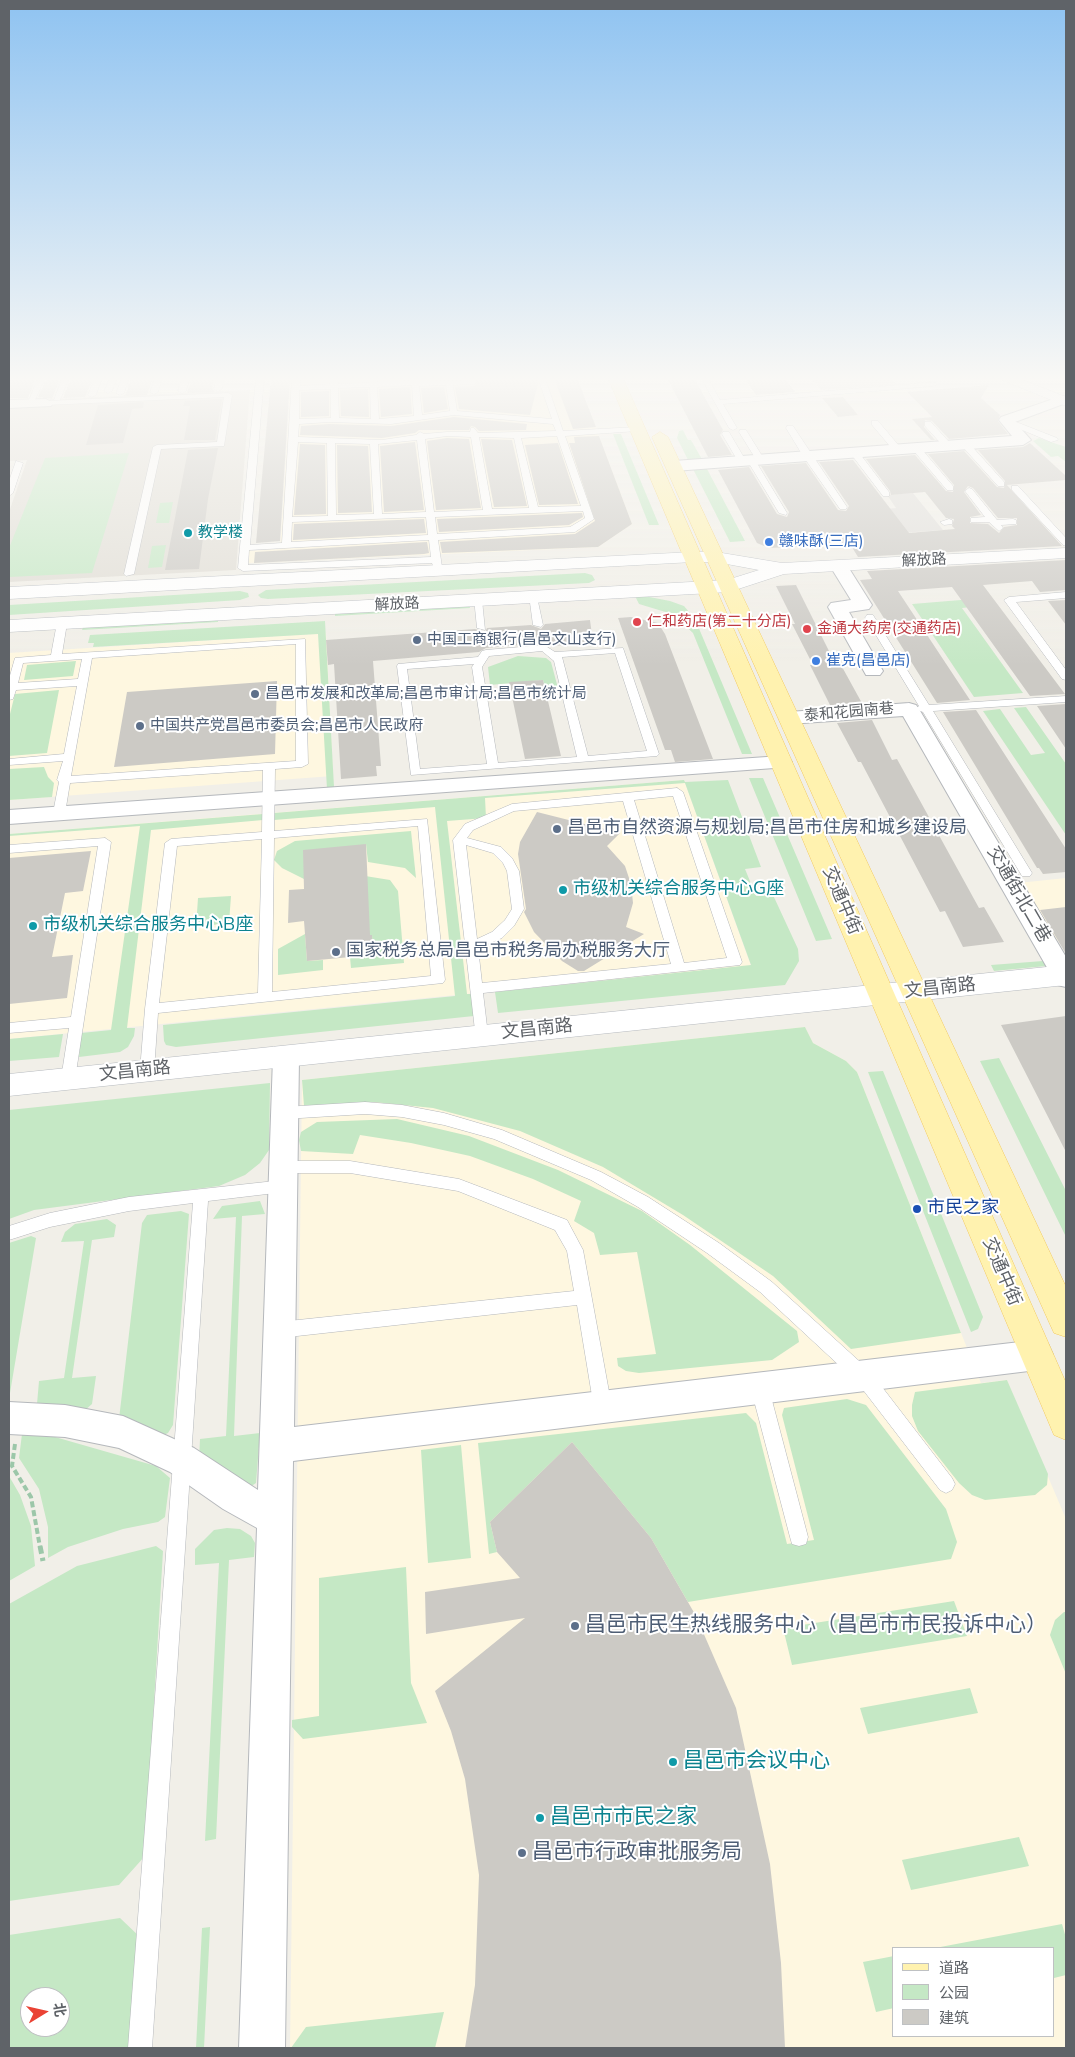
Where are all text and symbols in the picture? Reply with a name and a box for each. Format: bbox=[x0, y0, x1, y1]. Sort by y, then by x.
place label: 教学楼 bbox=[198, 524, 243, 542]
marker: 教学楼 bbox=[182, 527, 194, 539]
place label: 赣味酥(三店) bbox=[779, 533, 864, 551]
marker: 赣味酥(三店) bbox=[763, 536, 775, 548]
street label: 解放路 bbox=[901, 551, 947, 571]
street label: 解放路 bbox=[374, 595, 420, 615]
place label: 仁和药店(第二十分店) bbox=[647, 613, 792, 631]
marker: 仁和药店(第二十分店) bbox=[631, 616, 643, 628]
place label: 金通大药房(交通药店) bbox=[817, 620, 962, 638]
marker: 金通大药房(交通药店) bbox=[801, 623, 813, 635]
place label: 中国工商银行(昌邑文山支行) bbox=[427, 631, 617, 649]
marker: 中国工商银行(昌邑文山支行) bbox=[411, 634, 423, 646]
place label: 崔克(昌邑店) bbox=[826, 652, 911, 670]
marker: 崔克(昌邑店) bbox=[810, 655, 822, 667]
place label: 昌邑市发展和改革局;昌邑市审计局;昌邑市统计局 bbox=[265, 685, 587, 703]
marker: 昌邑市发展和改革局;昌邑市审计局;昌邑市统计局 bbox=[249, 688, 261, 700]
street label: 泰和花园南巷 bbox=[803, 700, 895, 726]
place label: 中国共产党昌邑市委员会;昌邑市人民政府 bbox=[150, 717, 423, 735]
marker: 中国共产党昌邑市委员会;昌邑市人民政府 bbox=[134, 720, 146, 732]
place label: 昌邑市自然资源与规划局;昌邑市住房和城乡建设局 bbox=[567, 818, 967, 840]
marker: 昌邑市自然资源与规划局;昌邑市住房和城乡建设局 bbox=[551, 823, 563, 835]
street label: 交通街北二巷 bbox=[982, 843, 1054, 947]
street label: 交通中街 bbox=[817, 864, 865, 938]
place label: 市级机关综合服务中心G座 bbox=[573, 879, 784, 901]
marker: 市级机关综合服务中心G座 bbox=[557, 884, 569, 896]
place label: 市级机关综合服务中心B座 bbox=[43, 915, 253, 937]
marker: 市级机关综合服务中心B座 bbox=[27, 920, 39, 932]
place label: 国家税务总局昌邑市税务局办税服务大厅 bbox=[346, 941, 670, 963]
marker: 国家税务总局昌邑市税务局办税服务大厅 bbox=[330, 946, 342, 958]
street label: 文昌南路 bbox=[903, 974, 977, 1004]
street label: 文昌南路 bbox=[500, 1015, 574, 1045]
street label: 文昌南路 bbox=[98, 1057, 172, 1087]
place label: 市民之家 bbox=[927, 1198, 999, 1220]
marker: 市民之家 bbox=[911, 1203, 923, 1215]
street label: 交通中街 bbox=[977, 1235, 1025, 1309]
place label: 昌邑市民生热线服务中心（昌邑市市民投诉中心） bbox=[585, 1613, 1047, 1639]
marker: 昌邑市民生热线服务中心（昌邑市市民投诉中心） bbox=[569, 1620, 581, 1632]
place label: 昌邑市会议中心 bbox=[683, 1749, 830, 1775]
marker: 昌邑市会议中心 bbox=[667, 1756, 679, 1768]
place label: 昌邑市市民之家 bbox=[550, 1805, 697, 1831]
marker: 昌邑市市民之家 bbox=[534, 1812, 546, 1824]
place label: 昌邑市行政审批服务局 bbox=[532, 1840, 742, 1866]
marker: 昌邑市行政审批服务局 bbox=[516, 1847, 528, 1859]
legend bbox=[892, 1947, 1055, 2037]
text: 道路 bbox=[939, 1958, 969, 1978]
text: 公园 bbox=[939, 1983, 969, 2003]
north arrow bbox=[20, 1987, 70, 2037]
text: 北 bbox=[49, 2001, 70, 2018]
text: 建筑 bbox=[939, 2008, 969, 2028]

